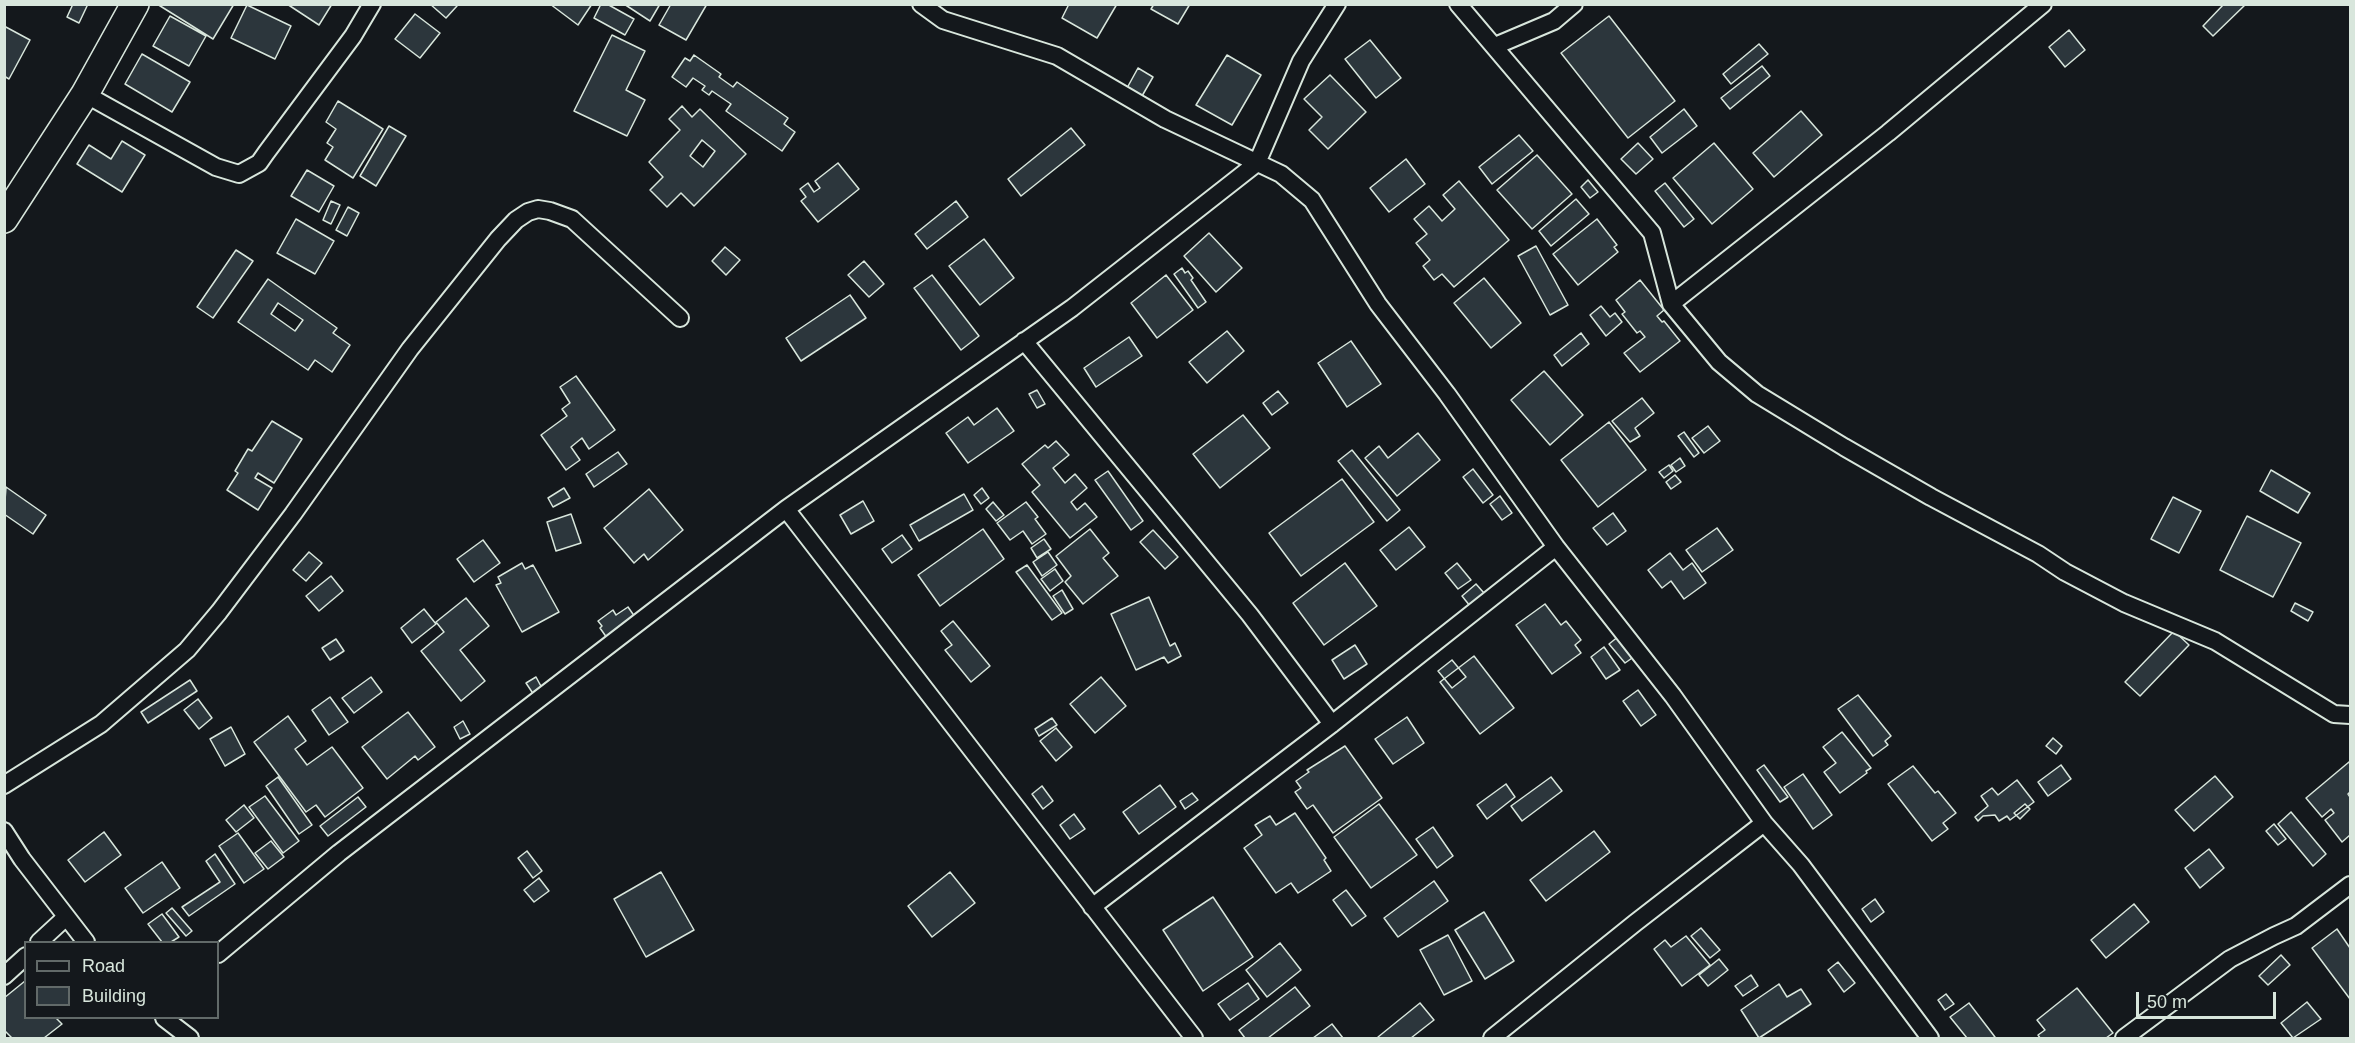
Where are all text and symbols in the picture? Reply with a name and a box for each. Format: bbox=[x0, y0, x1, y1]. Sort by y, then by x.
legend bbox=[24, 941, 219, 1019]
text: Road bbox=[82, 956, 125, 976]
scale bar bbox=[2139, 980, 2278, 1018]
text: Building bbox=[82, 986, 146, 1006]
text: 50 m bbox=[2147, 992, 2187, 1012]

